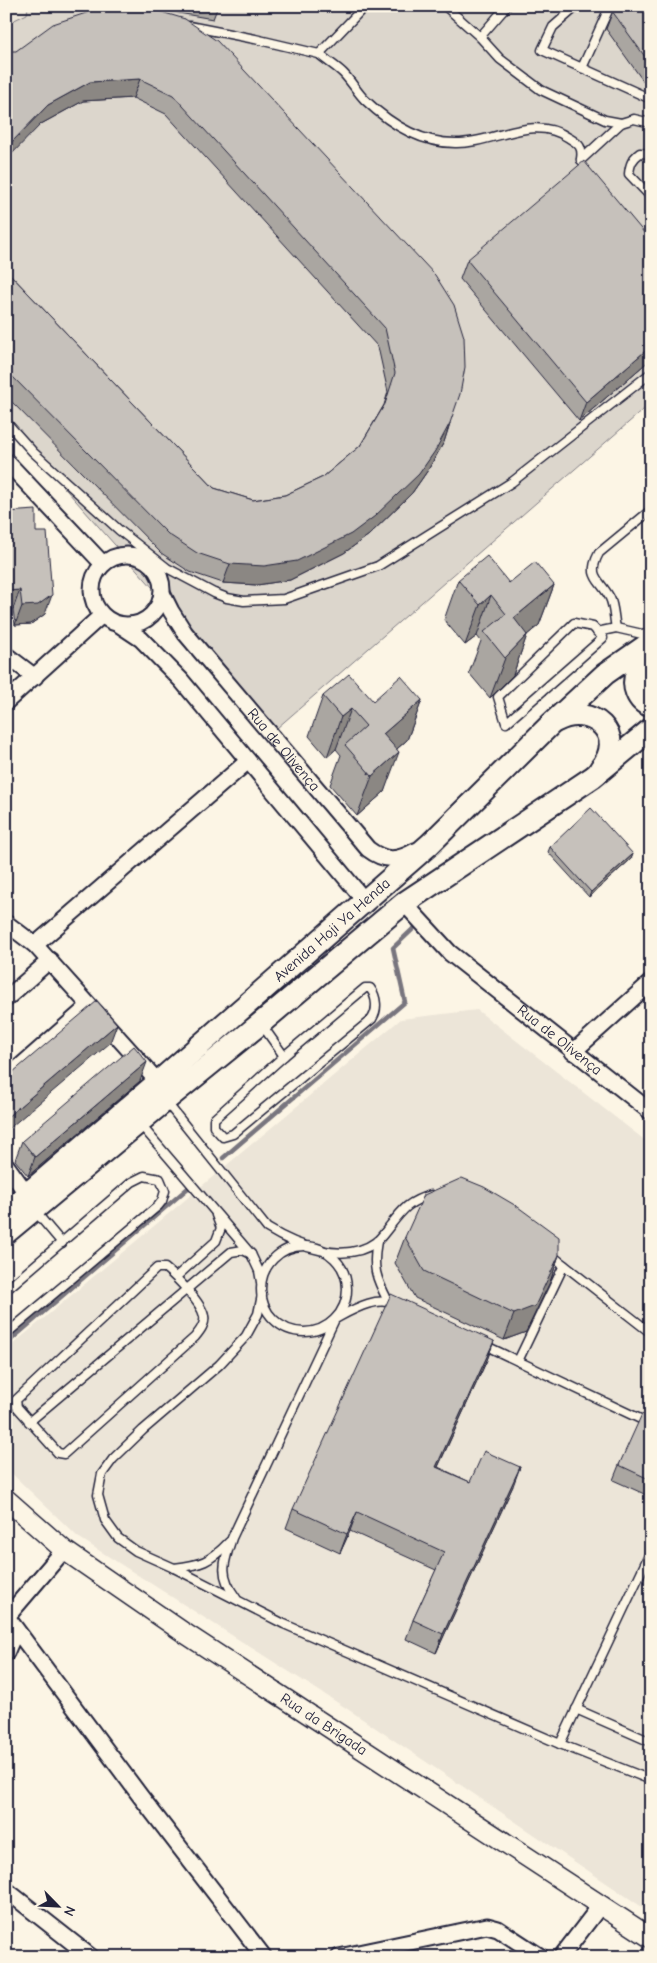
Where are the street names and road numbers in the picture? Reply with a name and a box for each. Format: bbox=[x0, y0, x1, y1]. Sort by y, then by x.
street label: Rua de Olivença bbox=[244, 704, 324, 795]
street label: Avenida Hoji Ya Henda bbox=[270, 874, 394, 986]
street label: Rua de Olivença bbox=[514, 1001, 606, 1079]
street label: Rua da Brigada bbox=[277, 1689, 371, 1759]

